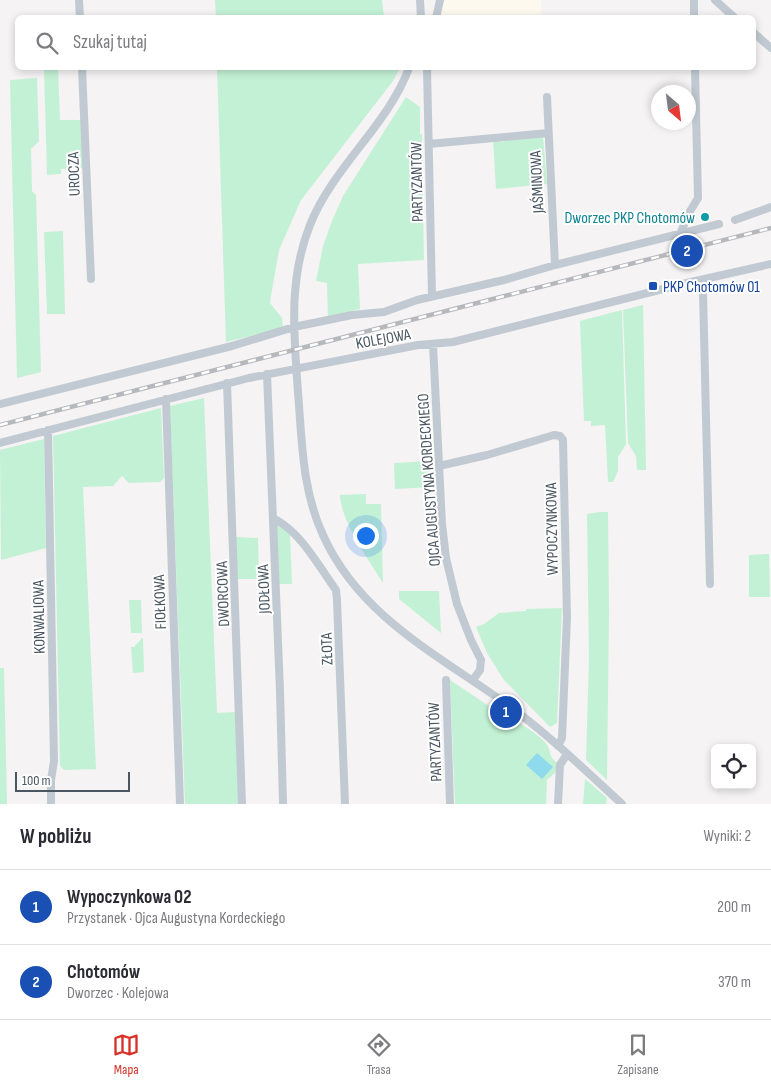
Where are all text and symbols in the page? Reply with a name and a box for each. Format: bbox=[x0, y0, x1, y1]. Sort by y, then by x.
search box bbox=[15, 15, 756, 70]
icon: search bbox=[33, 29, 61, 57]
text: Szukaj tutaj bbox=[73, 31, 147, 54]
north arrow bbox=[651, 85, 696, 130]
street label: PARTYZANTÓW bbox=[407, 141, 428, 222]
street label: JAŚMINOWA bbox=[526, 150, 549, 215]
street label: UROCZA bbox=[64, 151, 85, 196]
place label: Dworzec PKP Chotomów bbox=[564, 209, 695, 228]
marker: Dworzec PKP Chotomów bbox=[699, 211, 711, 223]
pin: 2 bbox=[671, 232, 703, 270]
place label: PKP Chotomów 01 bbox=[663, 278, 760, 297]
marker: PKP Chotomów 01 bbox=[647, 280, 659, 292]
street label: KOLEJOWA bbox=[354, 325, 412, 354]
street label: OJCA AUGUSTYNA KORDECKIEGO bbox=[414, 393, 445, 567]
street label: WYPOCZYNKOWA bbox=[542, 482, 563, 576]
your location bbox=[353, 523, 379, 549]
street label: DWORCOWA bbox=[213, 561, 234, 627]
street label: JODŁOWA bbox=[254, 564, 275, 615]
street label: FIOŁKOWA bbox=[150, 574, 171, 630]
street label: KONWALIOWA bbox=[29, 580, 50, 654]
street label: ZŁOTA bbox=[317, 632, 338, 666]
pin: 1 bbox=[490, 693, 522, 731]
street label: PARTYZANTÓW bbox=[425, 701, 446, 782]
map controls bbox=[711, 744, 756, 789]
button: locate bbox=[711, 744, 756, 789]
scale bar bbox=[15, 769, 130, 792]
text: 100 m bbox=[22, 772, 51, 789]
text: W pobliżu bbox=[20, 824, 91, 849]
text: Wyniki: 2 bbox=[703, 827, 751, 846]
text: Wypoczynkowa 02 bbox=[67, 886, 191, 909]
text: 1 bbox=[33, 898, 39, 917]
text: 200 m bbox=[717, 898, 751, 917]
text: Przystanek · Ojca Augustyna Kordeckiego bbox=[67, 909, 285, 928]
text: Chotomów bbox=[67, 961, 140, 984]
text: 2 bbox=[32, 973, 40, 992]
text: 370 m bbox=[718, 973, 751, 992]
text: Dworzec · Kolejowa bbox=[67, 984, 169, 1003]
tab: Mapa bbox=[112, 1031, 140, 1078]
tab: Trasa bbox=[365, 1031, 393, 1078]
tab: Zapisane bbox=[617, 1031, 659, 1078]

